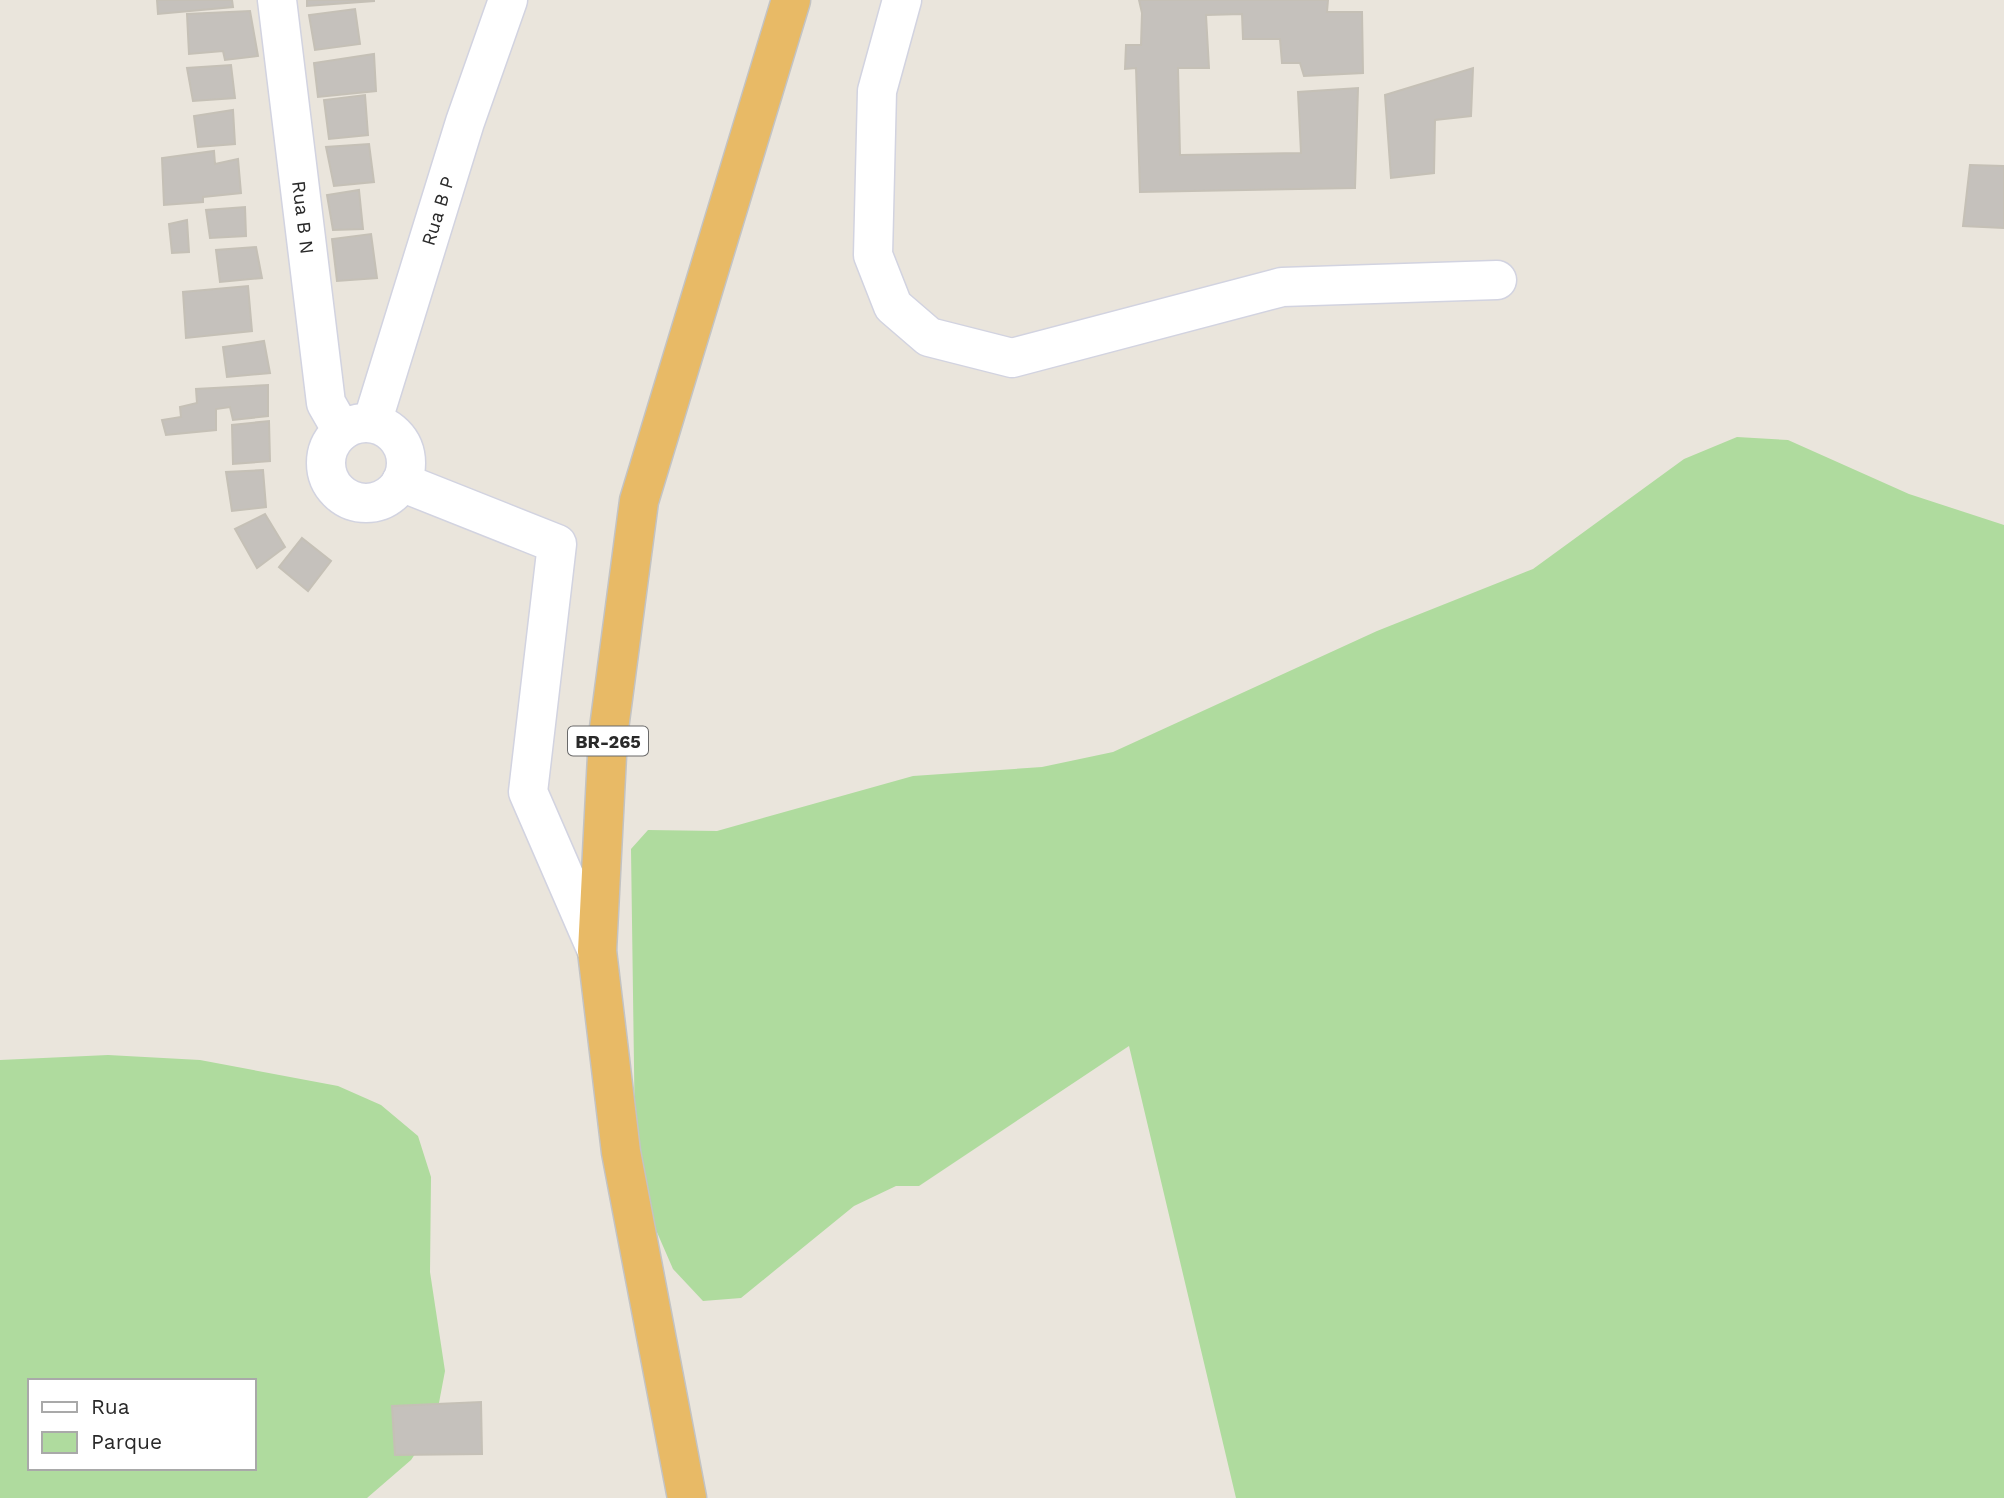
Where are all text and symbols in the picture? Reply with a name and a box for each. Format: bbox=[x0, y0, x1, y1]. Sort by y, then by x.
street label: Rua B P bbox=[416, 173, 459, 248]
street label: Rua B N bbox=[288, 179, 319, 255]
road number: BR-265 bbox=[568, 726, 648, 756]
legend bbox=[28, 1379, 256, 1470]
text: Rua bbox=[91, 1394, 130, 1419]
text: Parque bbox=[91, 1429, 162, 1454]

